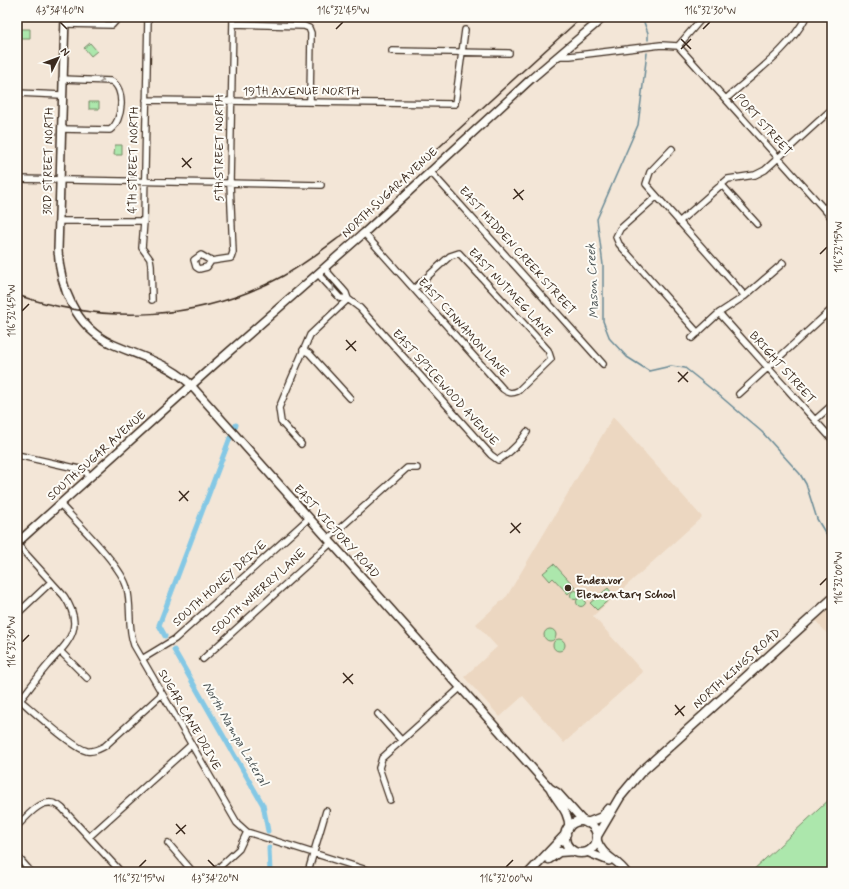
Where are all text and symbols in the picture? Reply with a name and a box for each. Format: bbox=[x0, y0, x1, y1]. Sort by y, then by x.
text: 43°34'40"N bbox=[36, 4, 84, 18]
text: 116°32'45"W bbox=[317, 4, 369, 18]
text: 116°32'30"W bbox=[684, 4, 736, 18]
north arrow bbox=[38, 38, 78, 78]
text: N bbox=[57, 45, 72, 59]
one-way arrow bbox=[98, 76, 104, 85]
street label: 19TH AVENUE NORTH bbox=[243, 84, 360, 100]
street label: PORT STREET bbox=[731, 91, 795, 160]
street label: 5TH STREET NORTH bbox=[212, 94, 228, 202]
street label: 4TH STREET NORTH bbox=[125, 106, 143, 214]
street label: 3RD STREET NORTH bbox=[40, 107, 58, 215]
street label: NORTH SUGAR AVENUE bbox=[339, 144, 442, 242]
street label: EAST HIDDEN CREEK STREET bbox=[455, 184, 579, 319]
text: 116°32'15"W bbox=[832, 221, 846, 273]
water label: Mason Creek bbox=[583, 242, 603, 319]
street label: EAST NUTMEG LANE bbox=[464, 245, 556, 341]
street label: EAST CINNAMON LANE bbox=[414, 275, 512, 381]
one-way arrow bbox=[327, 284, 335, 292]
text: 116°32'45"W bbox=[5, 285, 19, 337]
street label: EAST SPICEWOOD AVENUE bbox=[388, 326, 502, 450]
street label: BRIGHT STREET bbox=[745, 328, 819, 408]
street label: SOUTH SUGAR AVENUE bbox=[44, 407, 150, 505]
street label: EAST VICTORY ROAD bbox=[289, 482, 383, 582]
street label: SOUTH HONEY DRIVE bbox=[170, 537, 271, 631]
street label: SOUTH WHERRY LANE bbox=[209, 545, 310, 639]
text: 116°32'00"W bbox=[832, 552, 846, 604]
place label: Endeavor Elementary School bbox=[576, 573, 676, 603]
marker: Endeavor Elementary School bbox=[563, 583, 573, 593]
text: 116°32'30"W bbox=[5, 616, 19, 668]
street label: NORTH KINGS ROAD bbox=[690, 625, 784, 713]
street label: SUGAR CANE DRIVE bbox=[154, 667, 224, 773]
water label: North Nampa Lateral bbox=[198, 679, 272, 790]
text: 116°32'15"W bbox=[113, 872, 165, 886]
text: 43°34'20"N bbox=[191, 872, 239, 886]
text: 116°32'00"W bbox=[480, 872, 532, 886]

